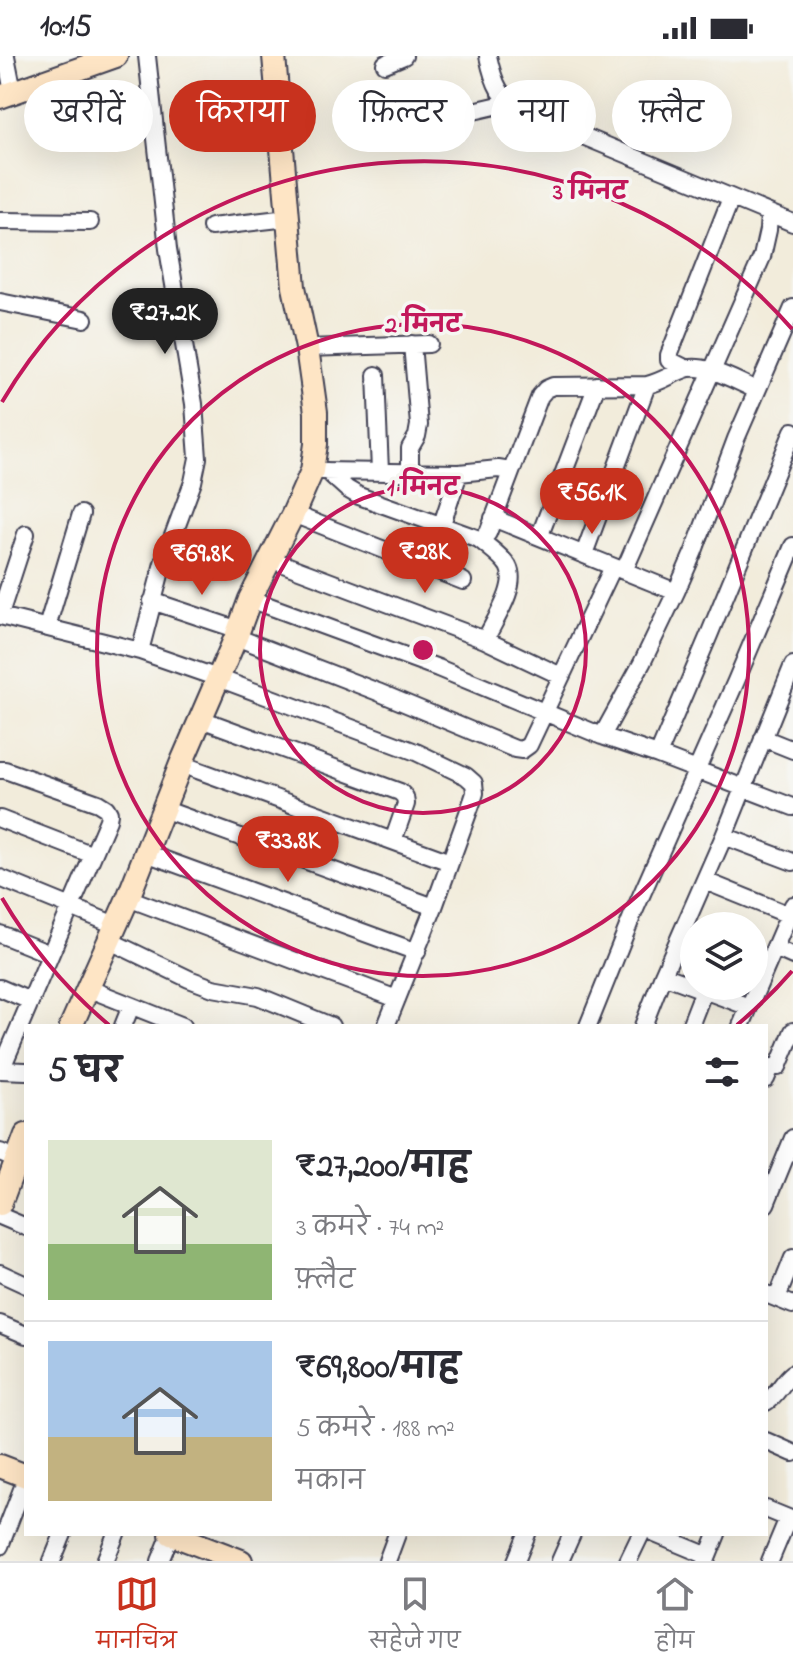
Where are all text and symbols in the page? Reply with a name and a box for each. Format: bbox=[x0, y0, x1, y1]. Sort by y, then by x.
text: 10:15 bbox=[40, 6, 92, 50]
chip: खरीदें bbox=[24, 80, 153, 152]
chip: किराया bbox=[169, 80, 316, 152]
chip: फ़िल्टर bbox=[332, 80, 475, 152]
chip: नया bbox=[491, 80, 596, 152]
chip: फ़्लैट bbox=[612, 80, 732, 152]
text: 3 मिनट bbox=[552, 171, 629, 211]
pin: ₹27.2K bbox=[100, 288, 230, 356]
text: ₹27.2K bbox=[130, 295, 200, 333]
text: 2 मिनट bbox=[384, 304, 463, 344]
text: 1 मिनट bbox=[387, 467, 461, 507]
pin: ₹56.1K bbox=[527, 468, 657, 536]
text: ₹56.1K bbox=[558, 475, 626, 513]
pin: ₹28K bbox=[378, 527, 472, 595]
pin: ₹69.8K bbox=[137, 529, 267, 597]
text: ₹28K bbox=[400, 534, 450, 572]
text: ₹69.8K bbox=[171, 536, 233, 574]
centre of rings bbox=[409, 636, 437, 664]
pin: ₹33.8K bbox=[223, 816, 353, 884]
text: ₹33.8K bbox=[256, 823, 320, 861]
map controls bbox=[680, 912, 768, 1000]
button: layers bbox=[680, 912, 768, 1000]
text: 5 घर bbox=[48, 1048, 121, 1098]
icon: filters bbox=[700, 1050, 744, 1094]
text: ₹27,200/माह bbox=[296, 1143, 470, 1193]
icon: home bbox=[112, 1172, 208, 1268]
text: 3 कमरे · 74 m² bbox=[296, 1210, 444, 1248]
text: फ़्लैट bbox=[296, 1263, 355, 1301]
text: ₹69,800/माह bbox=[296, 1344, 460, 1394]
icon: home bbox=[112, 1373, 208, 1469]
text: 5 कमरे · 188 m² bbox=[296, 1411, 455, 1449]
text: मकान bbox=[296, 1464, 365, 1502]
tab: मानचित्र bbox=[96, 1572, 177, 1665]
tab: सहेजे गए bbox=[369, 1572, 460, 1665]
tab: होम bbox=[653, 1572, 697, 1665]

